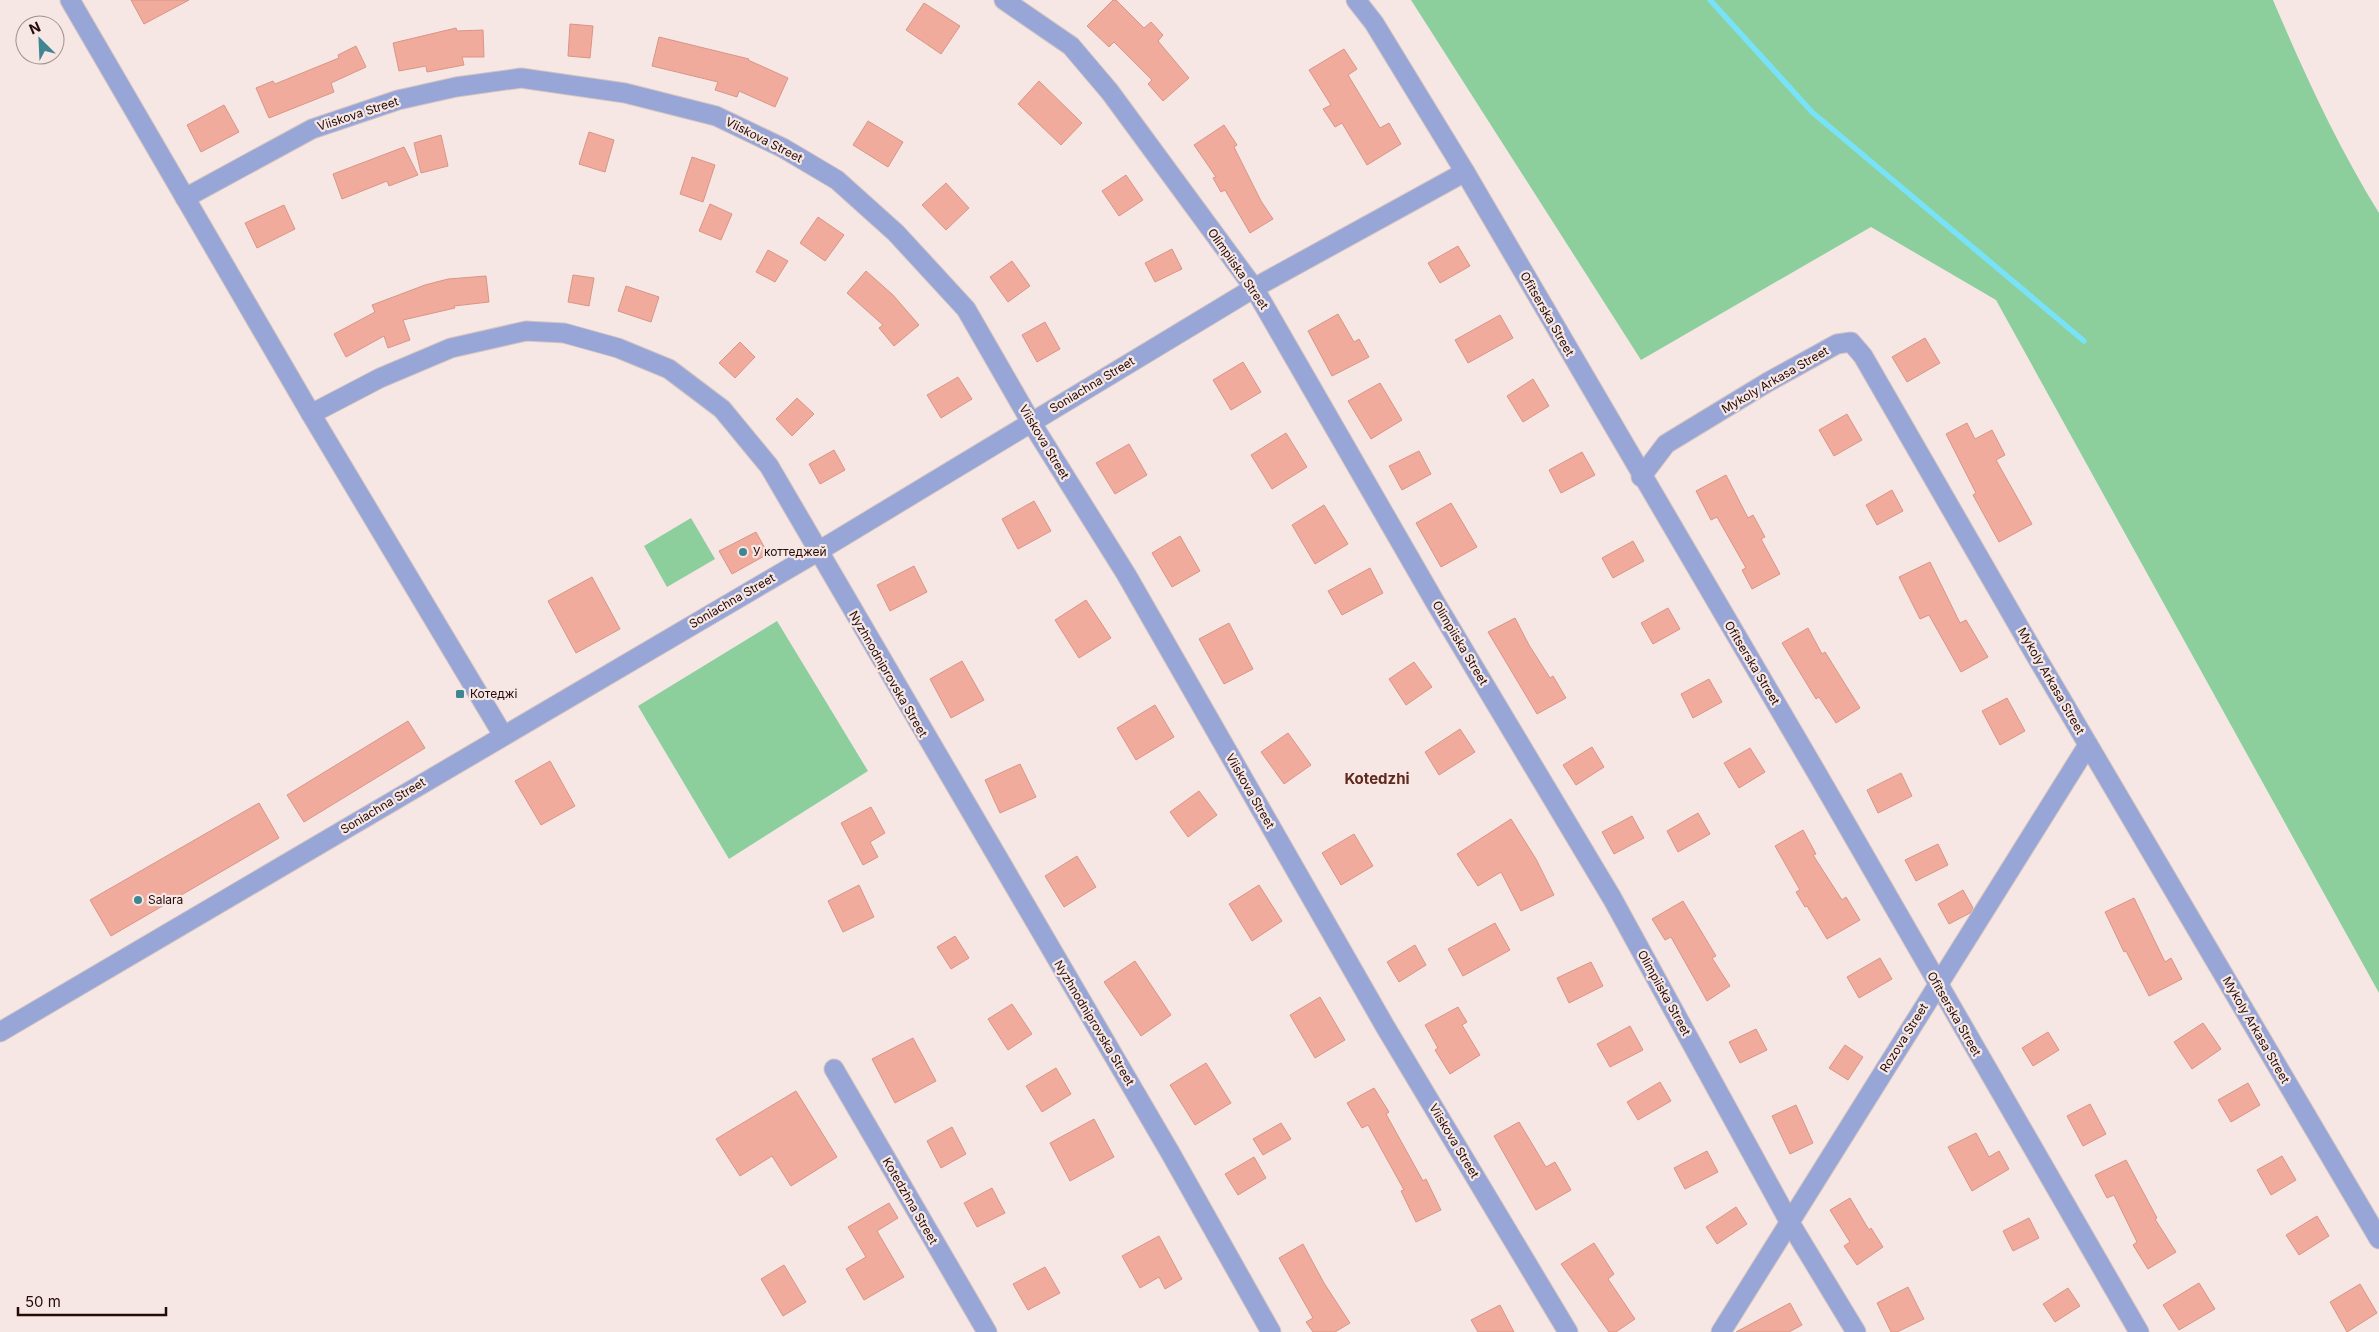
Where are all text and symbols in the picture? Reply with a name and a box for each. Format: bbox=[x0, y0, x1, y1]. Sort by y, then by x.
north arrow bbox=[15, 15, 65, 65]
text: N bbox=[26, 18, 43, 38]
street label: Viiskova Street bbox=[315, 93, 400, 134]
street label: Viiskova Street bbox=[723, 114, 805, 165]
street label: Olimpiiska Street bbox=[1205, 225, 1272, 312]
street label: Ofitserska Street bbox=[1517, 269, 1578, 359]
street label: Mykoly Arkasa Street bbox=[1719, 343, 1831, 416]
street label: Soniachna Street bbox=[1046, 353, 1137, 416]
street label: Viiskova Street bbox=[1016, 402, 1073, 482]
place label: У коттеджей bbox=[753, 544, 827, 559]
marker: У коттеджей bbox=[737, 546, 749, 558]
street label: Soniachna Street bbox=[686, 570, 777, 631]
street label: Olimpiiska Street bbox=[1429, 598, 1492, 688]
street label: Nyzhnodniprovska Street bbox=[846, 608, 931, 740]
street label: Ofitserska Street bbox=[1722, 618, 1783, 707]
street label: Mykoly Arkasa Street bbox=[2015, 625, 2088, 737]
place label: Котеджі bbox=[470, 686, 517, 701]
marker: Котеджі bbox=[454, 688, 466, 700]
street label: Viiskova Street bbox=[1223, 750, 1278, 831]
district label: Kotedzhi bbox=[1344, 769, 1410, 788]
street label: Soniachna Street bbox=[337, 774, 428, 837]
place label: Salara bbox=[148, 892, 183, 907]
marker: Salara bbox=[132, 894, 144, 906]
street label: Olimpiiska Street bbox=[1635, 947, 1694, 1038]
street label: Nyzhnodniprovska Street bbox=[1051, 957, 1138, 1088]
street label: Ofitserska Street bbox=[1924, 969, 1985, 1059]
street label: Mykoly Arkasa Street bbox=[2220, 974, 2293, 1086]
street label: Rozova Street bbox=[1876, 1000, 1931, 1075]
street label: Viiskova Street bbox=[1426, 1101, 1483, 1181]
street label: Kotedzhna Street bbox=[880, 1155, 941, 1247]
scale bar bbox=[18, 1284, 165, 1316]
text: 50 m bbox=[25, 1292, 61, 1311]

